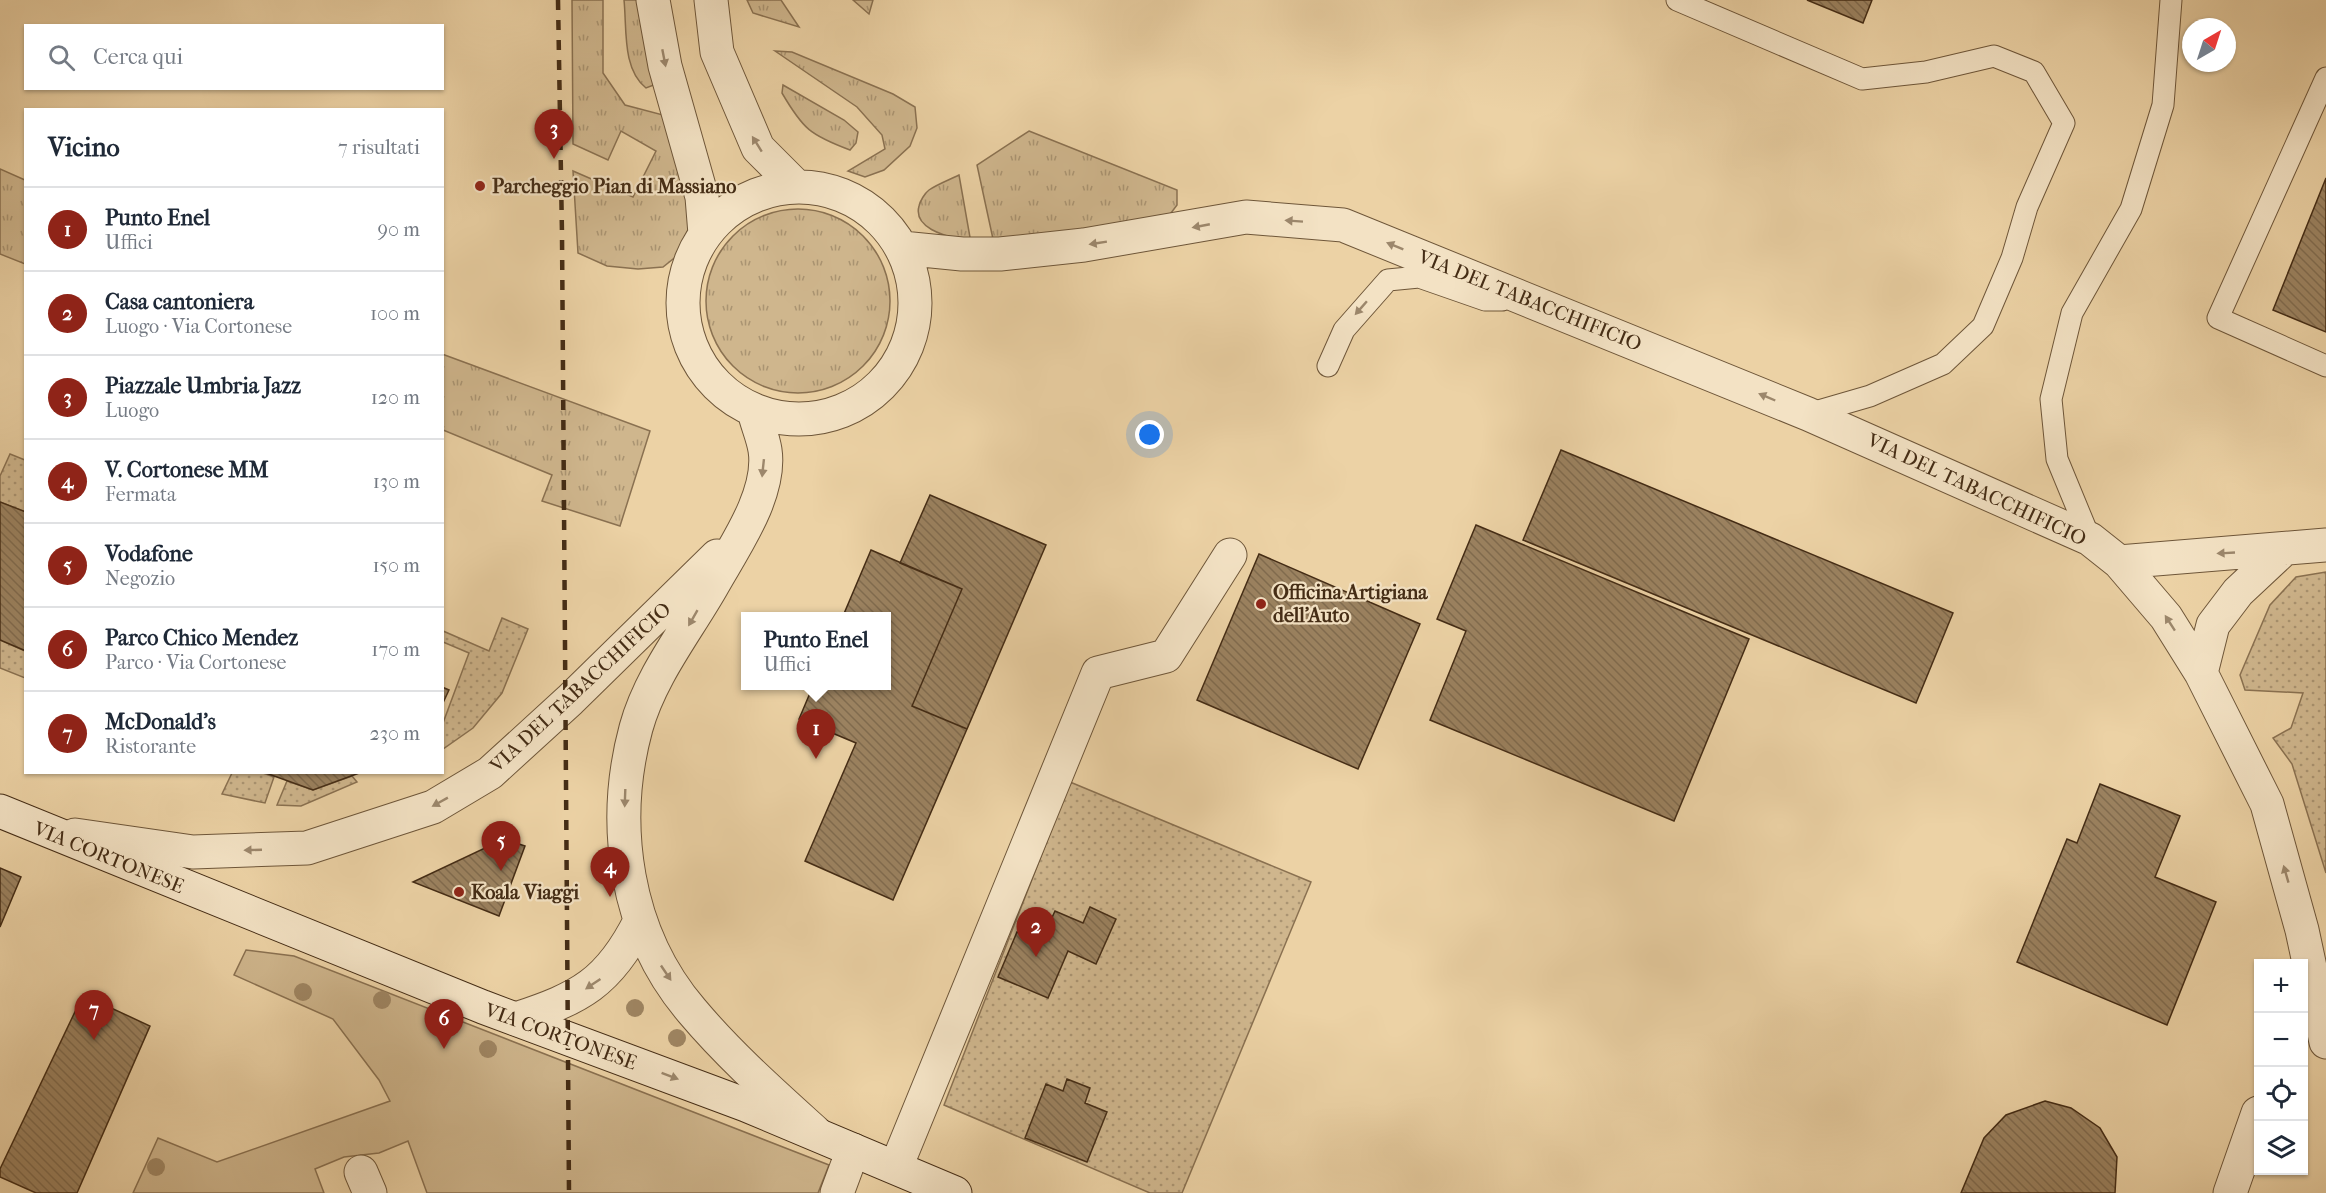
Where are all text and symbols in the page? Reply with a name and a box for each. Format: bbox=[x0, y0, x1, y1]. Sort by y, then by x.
north arrow bbox=[2182, 18, 2236, 72]
search box bbox=[24, 24, 444, 90]
icon: search bbox=[45, 41, 78, 74]
text: Cerca qui bbox=[93, 44, 183, 70]
one-way arrow bbox=[660, 48, 669, 67]
pin: 3 bbox=[534, 110, 574, 159]
text: Vicino bbox=[48, 132, 120, 163]
text: 7 risultati bbox=[338, 136, 420, 159]
one-way arrow bbox=[752, 136, 763, 152]
place label: Parcheggio Pian di Massiano bbox=[492, 175, 736, 198]
marker: Parcheggio Pian di Massiano bbox=[473, 179, 487, 193]
text: Punto Enel bbox=[105, 205, 210, 231]
one-way arrow bbox=[1285, 216, 1304, 226]
text: 1 bbox=[64, 218, 71, 241]
text: 90 m bbox=[378, 218, 420, 241]
one-way arrow bbox=[1191, 222, 1210, 231]
text: Uffici bbox=[105, 231, 153, 254]
one-way arrow bbox=[1089, 238, 1108, 247]
one-way arrow bbox=[1386, 241, 1404, 250]
street label: VIA DEL TABACCHIFICIO bbox=[1414, 245, 1645, 356]
text: Casa cantoniera bbox=[105, 289, 254, 315]
one-way arrow bbox=[1355, 300, 1368, 315]
text: 2 bbox=[62, 302, 73, 325]
text: 100 m bbox=[370, 302, 420, 325]
text: Luogo · Via Cortonese bbox=[105, 315, 292, 338]
text: Piazzale Umbria Jazz bbox=[105, 373, 301, 399]
text: 3 bbox=[63, 386, 72, 409]
text: 120 m bbox=[371, 386, 420, 409]
one-way arrow bbox=[1758, 392, 1776, 401]
text: Luogo bbox=[105, 399, 159, 422]
your location bbox=[1135, 420, 1164, 449]
street label: VIA DEL TABACCHIFICIO bbox=[1863, 428, 2090, 550]
text: V. Cortonese MM bbox=[105, 457, 269, 483]
one-way arrow bbox=[759, 458, 768, 477]
text: 4 bbox=[62, 470, 73, 493]
text: 130 m bbox=[373, 470, 420, 493]
text: Fermata bbox=[105, 483, 176, 506]
text: Vodafone bbox=[105, 541, 193, 567]
one-way arrow bbox=[2216, 548, 2235, 558]
text: 5 bbox=[63, 554, 72, 577]
text: 150 m bbox=[372, 554, 420, 577]
text: Negozio bbox=[105, 567, 175, 590]
place label: Officina Artigiana dell'Auto bbox=[1273, 581, 1428, 627]
street label: VIA DEL TABACCHIFICIO bbox=[484, 597, 676, 778]
marker: Officina Artigiana dell'Auto bbox=[1254, 597, 1268, 611]
one-way arrow bbox=[688, 610, 698, 627]
popup bbox=[741, 612, 891, 690]
one-way arrow bbox=[2165, 615, 2176, 631]
text: Parco Chico Mendez bbox=[105, 625, 298, 651]
text: Punto Enel bbox=[763, 627, 869, 653]
text: 6 bbox=[62, 638, 73, 661]
text: 170 m bbox=[371, 638, 420, 661]
text: Parco · Via Cortonese bbox=[105, 651, 286, 674]
text: Uffici bbox=[763, 653, 811, 676]
text: McDonald's bbox=[105, 709, 216, 735]
pin: 1 bbox=[796, 710, 836, 759]
text: 7 bbox=[63, 722, 72, 745]
text: 230 m bbox=[370, 722, 420, 745]
text: Ristorante bbox=[105, 735, 196, 758]
one-way arrow bbox=[620, 788, 629, 807]
one-way arrow bbox=[432, 797, 448, 808]
street label: VIA CORTONESE bbox=[29, 816, 187, 898]
pin: 5 bbox=[482, 822, 520, 871]
one-way arrow bbox=[243, 845, 262, 855]
pin: 4 bbox=[590, 848, 630, 897]
one-way arrow bbox=[2281, 865, 2291, 883]
place label: Koala Viaggi bbox=[471, 881, 580, 904]
marker: Koala Viaggi bbox=[452, 885, 466, 899]
pin: 2 bbox=[1016, 908, 1056, 957]
map controls bbox=[2254, 959, 2308, 1175]
button: + bbox=[2254, 959, 2308, 1013]
one-way arrow bbox=[660, 965, 672, 981]
one-way arrow bbox=[585, 978, 601, 989]
pin: 7 bbox=[74, 990, 113, 1040]
street label: VIA CORTONESE bbox=[481, 998, 640, 1075]
pin: 6 bbox=[424, 1000, 464, 1049]
button: − bbox=[2254, 1013, 2308, 1067]
button: locate bbox=[2254, 1067, 2308, 1121]
one-way arrow bbox=[661, 1071, 679, 1081]
button: layers bbox=[2254, 1121, 2308, 1175]

